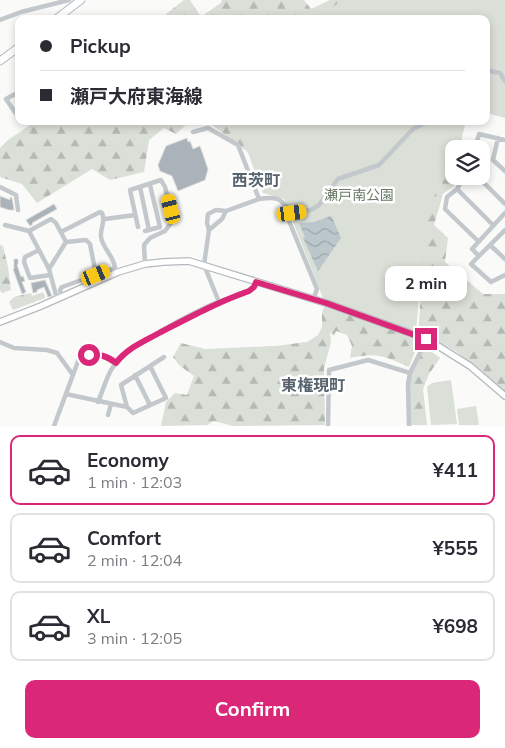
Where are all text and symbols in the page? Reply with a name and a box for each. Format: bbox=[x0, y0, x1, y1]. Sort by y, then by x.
text: Pickup bbox=[70, 34, 131, 58]
text: 瀬戸大府東海線 bbox=[70, 84, 203, 108]
map controls bbox=[445, 140, 490, 185]
button: layers bbox=[445, 140, 490, 185]
district label: 西茨町 bbox=[232, 170, 280, 190]
park label: 瀬戸南公園 bbox=[324, 186, 394, 204]
car bbox=[160, 193, 181, 225]
car bbox=[276, 204, 307, 222]
car bbox=[79, 262, 112, 288]
callout: 2 min bbox=[385, 266, 467, 302]
text: 2 min bbox=[405, 273, 447, 293]
route end bbox=[415, 328, 437, 350]
route start bbox=[78, 344, 100, 366]
district label: 東権現町 bbox=[281, 375, 345, 395]
icon: car bbox=[27, 448, 72, 493]
text: Economy bbox=[87, 448, 169, 472]
text: ¥411 bbox=[432, 458, 478, 482]
text: 1 min · 12:03 bbox=[87, 472, 182, 492]
icon: car bbox=[27, 526, 72, 571]
text: Comfort bbox=[87, 526, 161, 550]
text: ¥555 bbox=[432, 536, 478, 560]
text: 2 min · 12:04 bbox=[87, 550, 182, 570]
icon: car bbox=[27, 604, 72, 649]
text: XL bbox=[87, 604, 110, 628]
text: ¥698 bbox=[432, 614, 478, 638]
text: 3 min · 12:05 bbox=[87, 628, 182, 648]
button: Confirm bbox=[25, 680, 480, 738]

